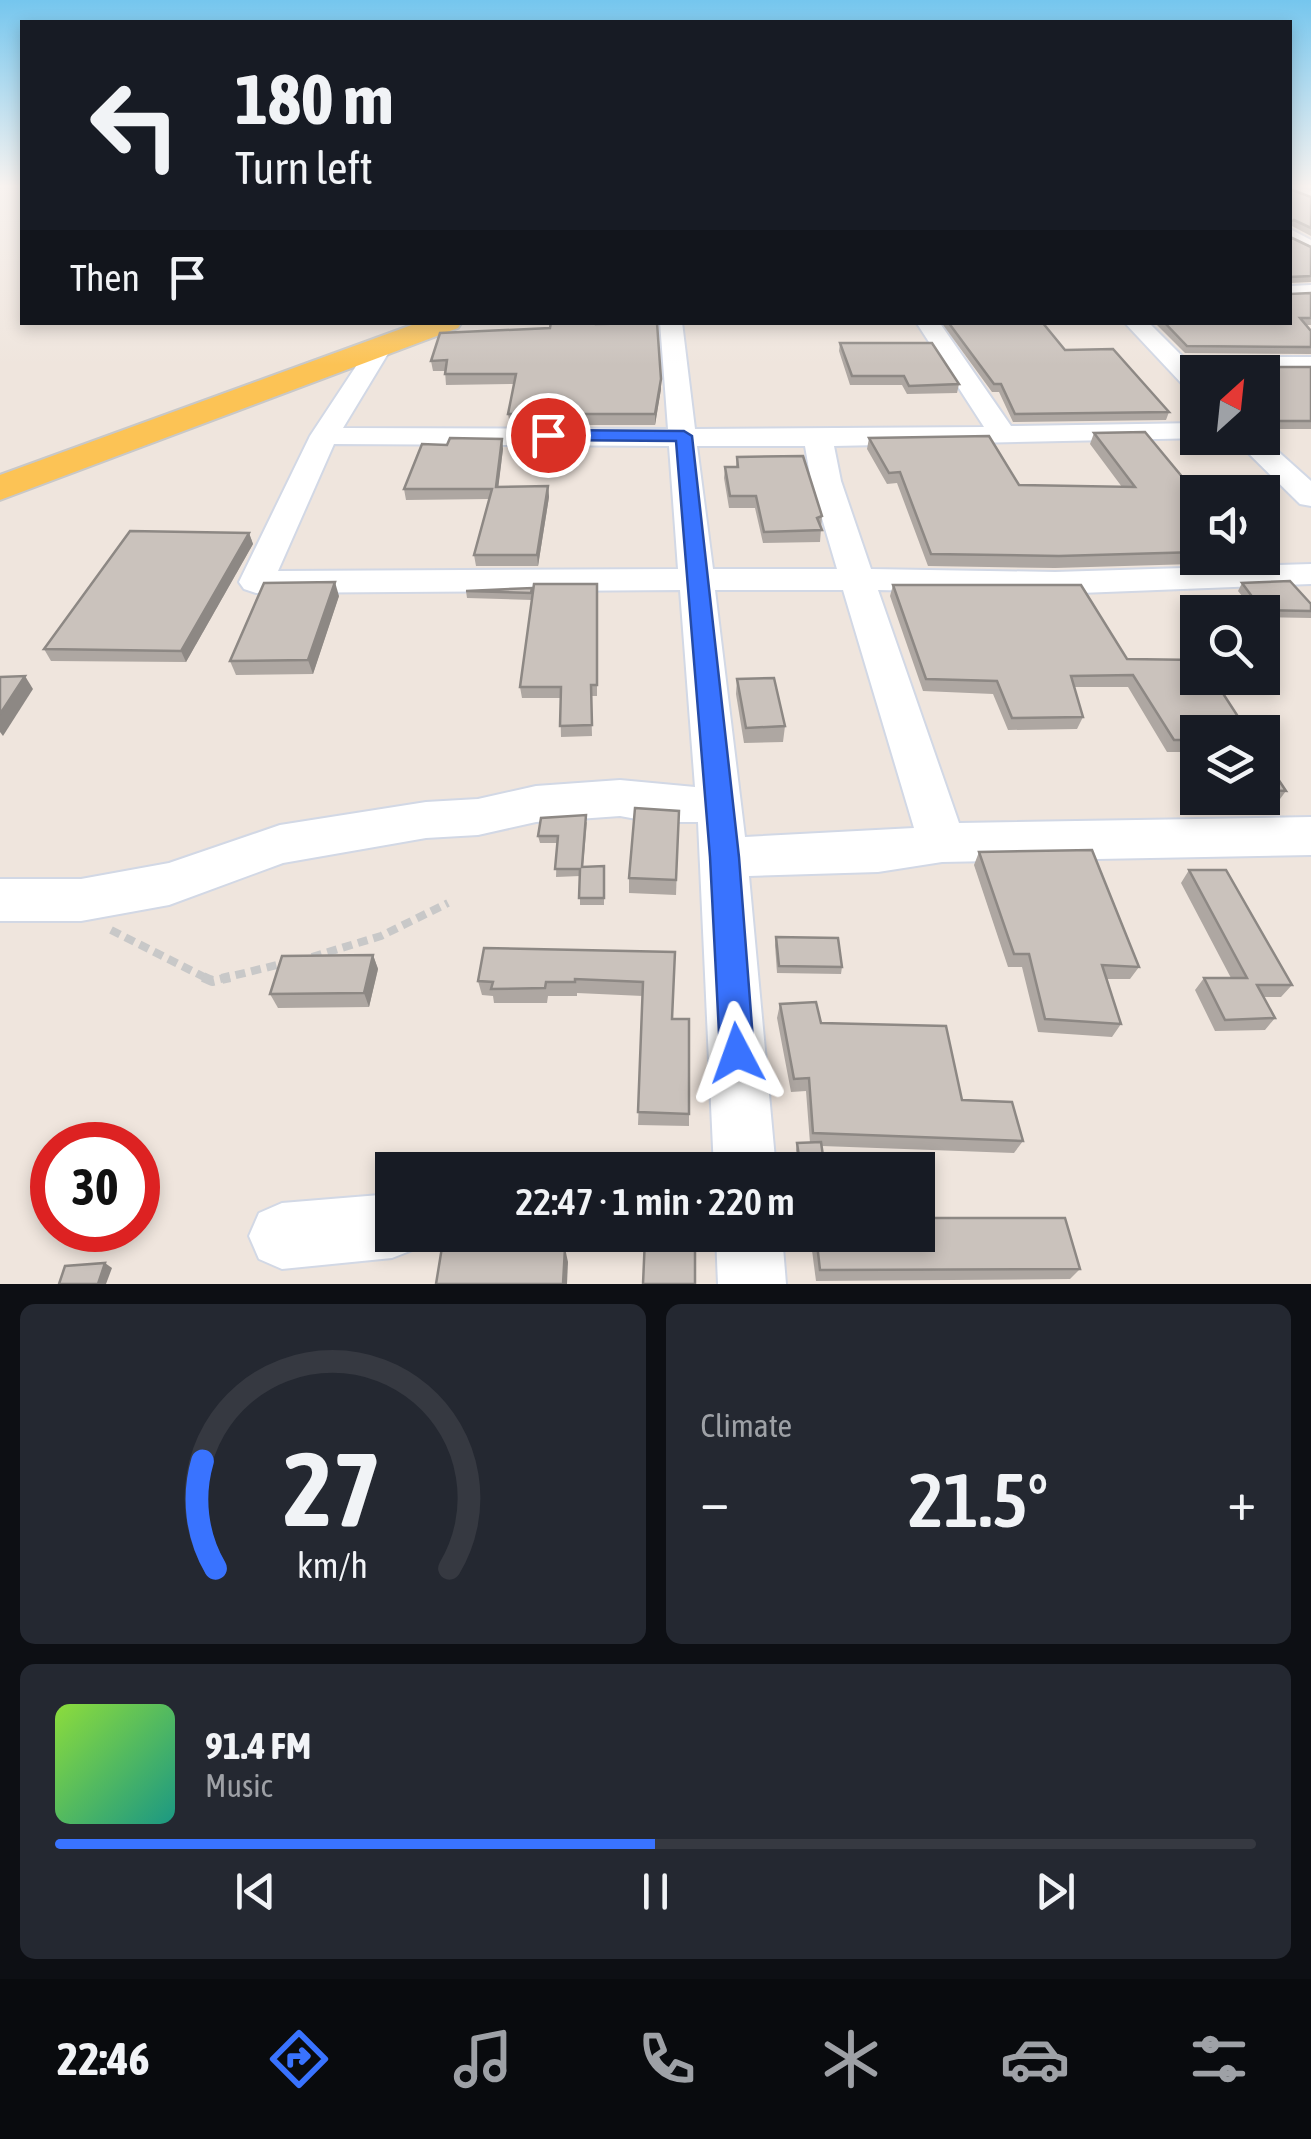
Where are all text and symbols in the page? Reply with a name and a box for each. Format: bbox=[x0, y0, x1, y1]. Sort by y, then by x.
text: 180 m bbox=[235, 59, 394, 139]
icon: left bbox=[70, 60, 200, 190]
text: Turn left bbox=[235, 142, 373, 194]
icon: arrive bbox=[160, 250, 215, 305]
text: Then bbox=[70, 256, 140, 299]
north arrow bbox=[1180, 355, 1280, 455]
map controls bbox=[1180, 355, 1280, 815]
pin bbox=[506, 393, 591, 478]
icon: arrive bbox=[521, 408, 576, 463]
button: sound bbox=[1180, 475, 1280, 575]
button: search bbox=[1180, 595, 1280, 695]
button: layers bbox=[1180, 715, 1280, 815]
position arrow bbox=[685, 1001, 789, 1105]
speed limit sign: 30 bbox=[30, 1122, 160, 1252]
text: 22:47 · 1 min · 220 m bbox=[515, 1180, 795, 1223]
text: Climate bbox=[701, 1407, 792, 1444]
text: 27 bbox=[284, 1429, 382, 1548]
text: 21.5° bbox=[908, 1457, 1048, 1543]
text: − bbox=[701, 1469, 729, 1532]
text: + bbox=[1227, 1469, 1256, 1532]
text: km/h bbox=[297, 1545, 368, 1586]
text: 91.4 FM bbox=[205, 1724, 311, 1767]
text: Music bbox=[205, 1767, 272, 1804]
icon: previous bbox=[228, 1864, 283, 1919]
icon: pause bbox=[628, 1864, 683, 1919]
icon: next bbox=[1028, 1864, 1083, 1919]
icon: directions bbox=[264, 2024, 334, 2094]
icon: music bbox=[448, 2024, 518, 2094]
icon: phone bbox=[632, 2024, 702, 2094]
icon: climate bbox=[816, 2024, 886, 2094]
icon: car bbox=[1000, 2024, 1070, 2094]
icon: filters bbox=[1184, 2024, 1254, 2094]
text: 22:46 bbox=[57, 2033, 150, 2085]

